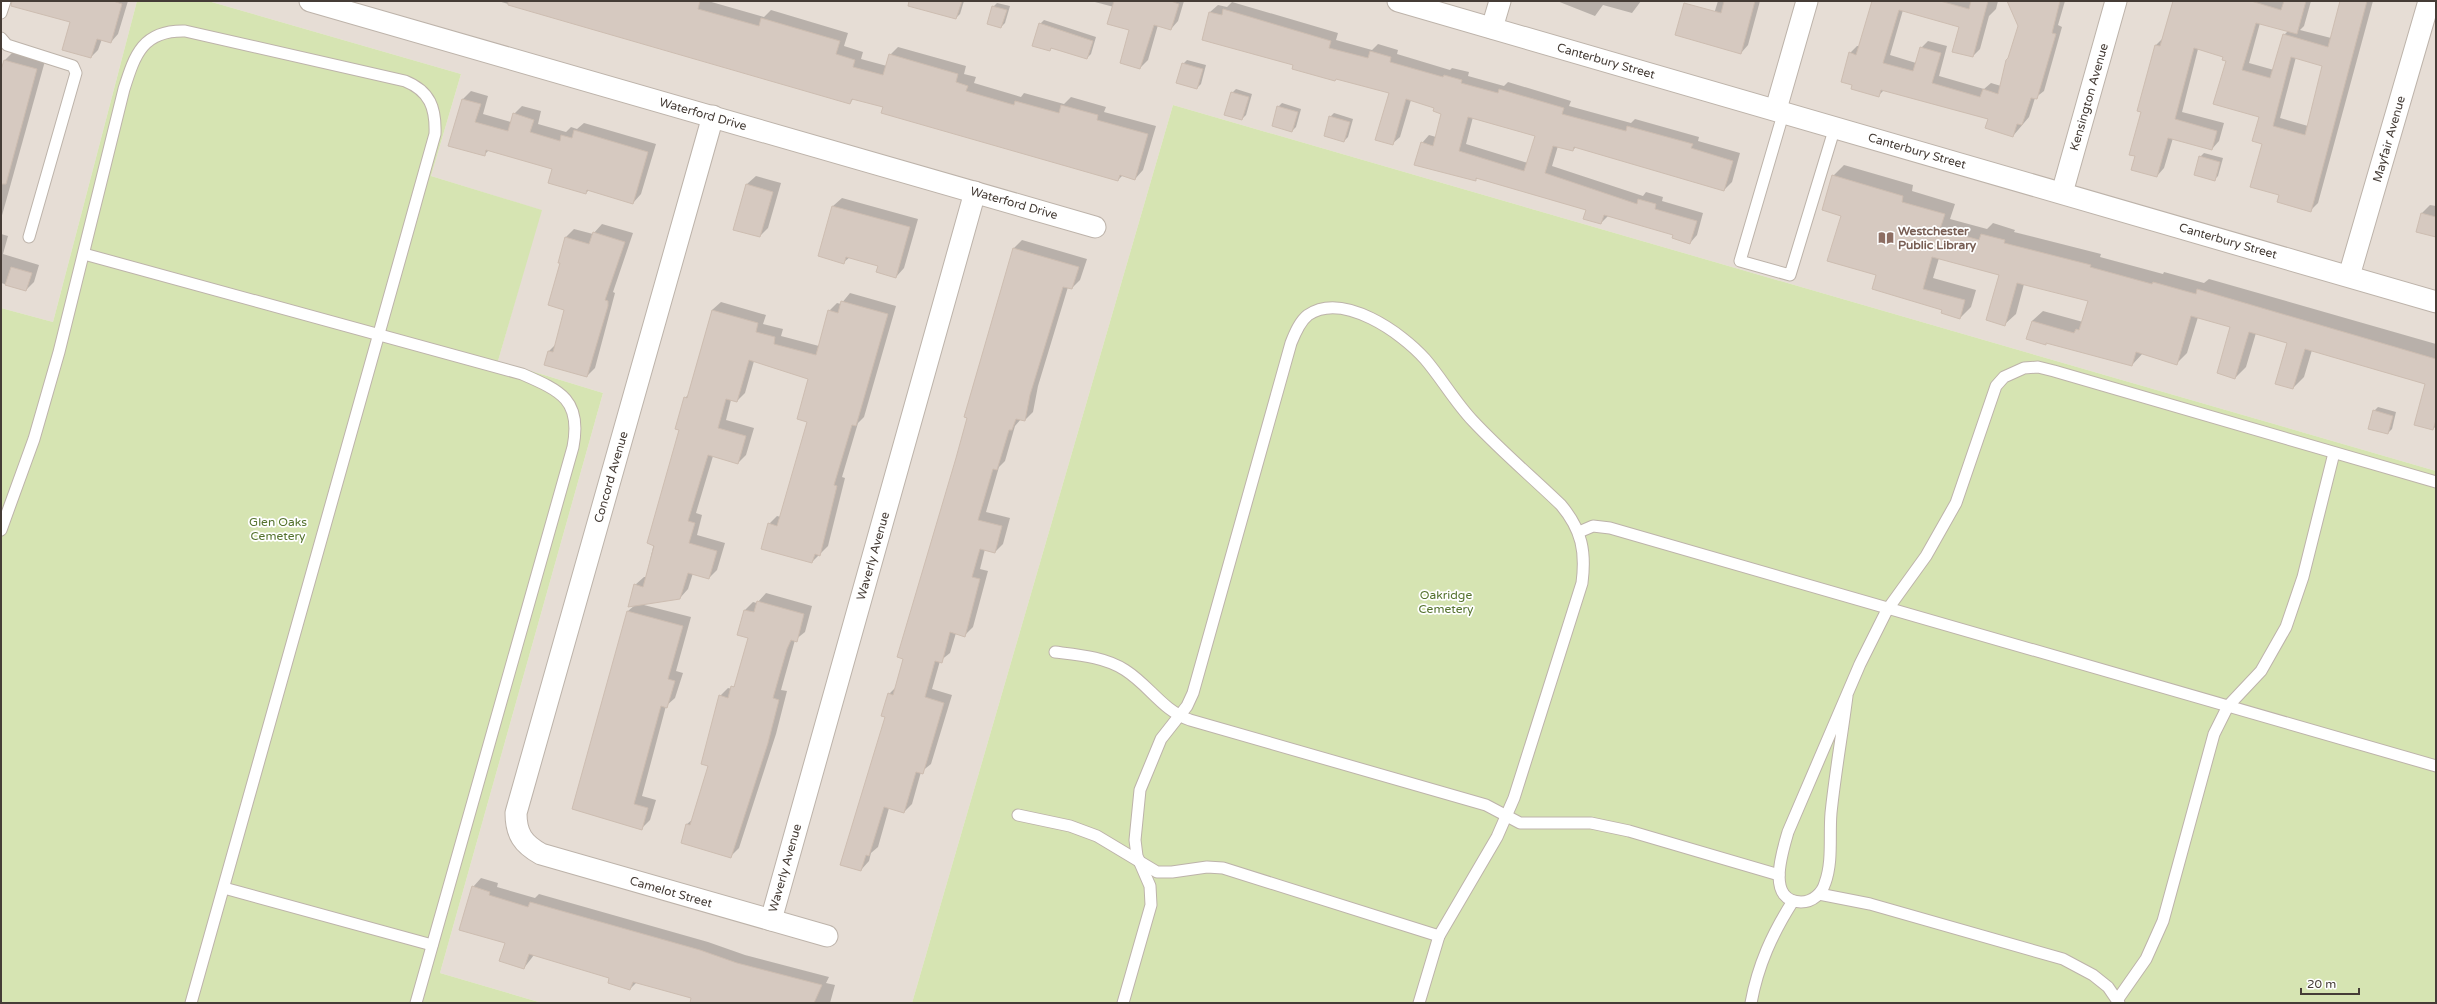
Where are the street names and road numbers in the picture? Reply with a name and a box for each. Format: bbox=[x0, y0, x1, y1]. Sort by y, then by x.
street label: Canterbury Street bbox=[1555, 40, 1657, 82]
street label: Kensington Avenue bbox=[2067, 42, 2111, 152]
street label: Mayfair Avenue bbox=[2370, 94, 2408, 184]
street label: Waterford Drive bbox=[658, 95, 749, 133]
street label: Canterbury Street bbox=[1866, 130, 1968, 172]
street label: Waterford Drive bbox=[969, 184, 1060, 222]
street label: Canterbury Street bbox=[2177, 220, 2279, 262]
street label: Concord Avenue bbox=[591, 429, 631, 524]
street label: Waverly Avenue bbox=[854, 510, 892, 602]
street label: Waverly Avenue bbox=[766, 822, 804, 914]
street label: Camelot Street bbox=[628, 874, 714, 911]

